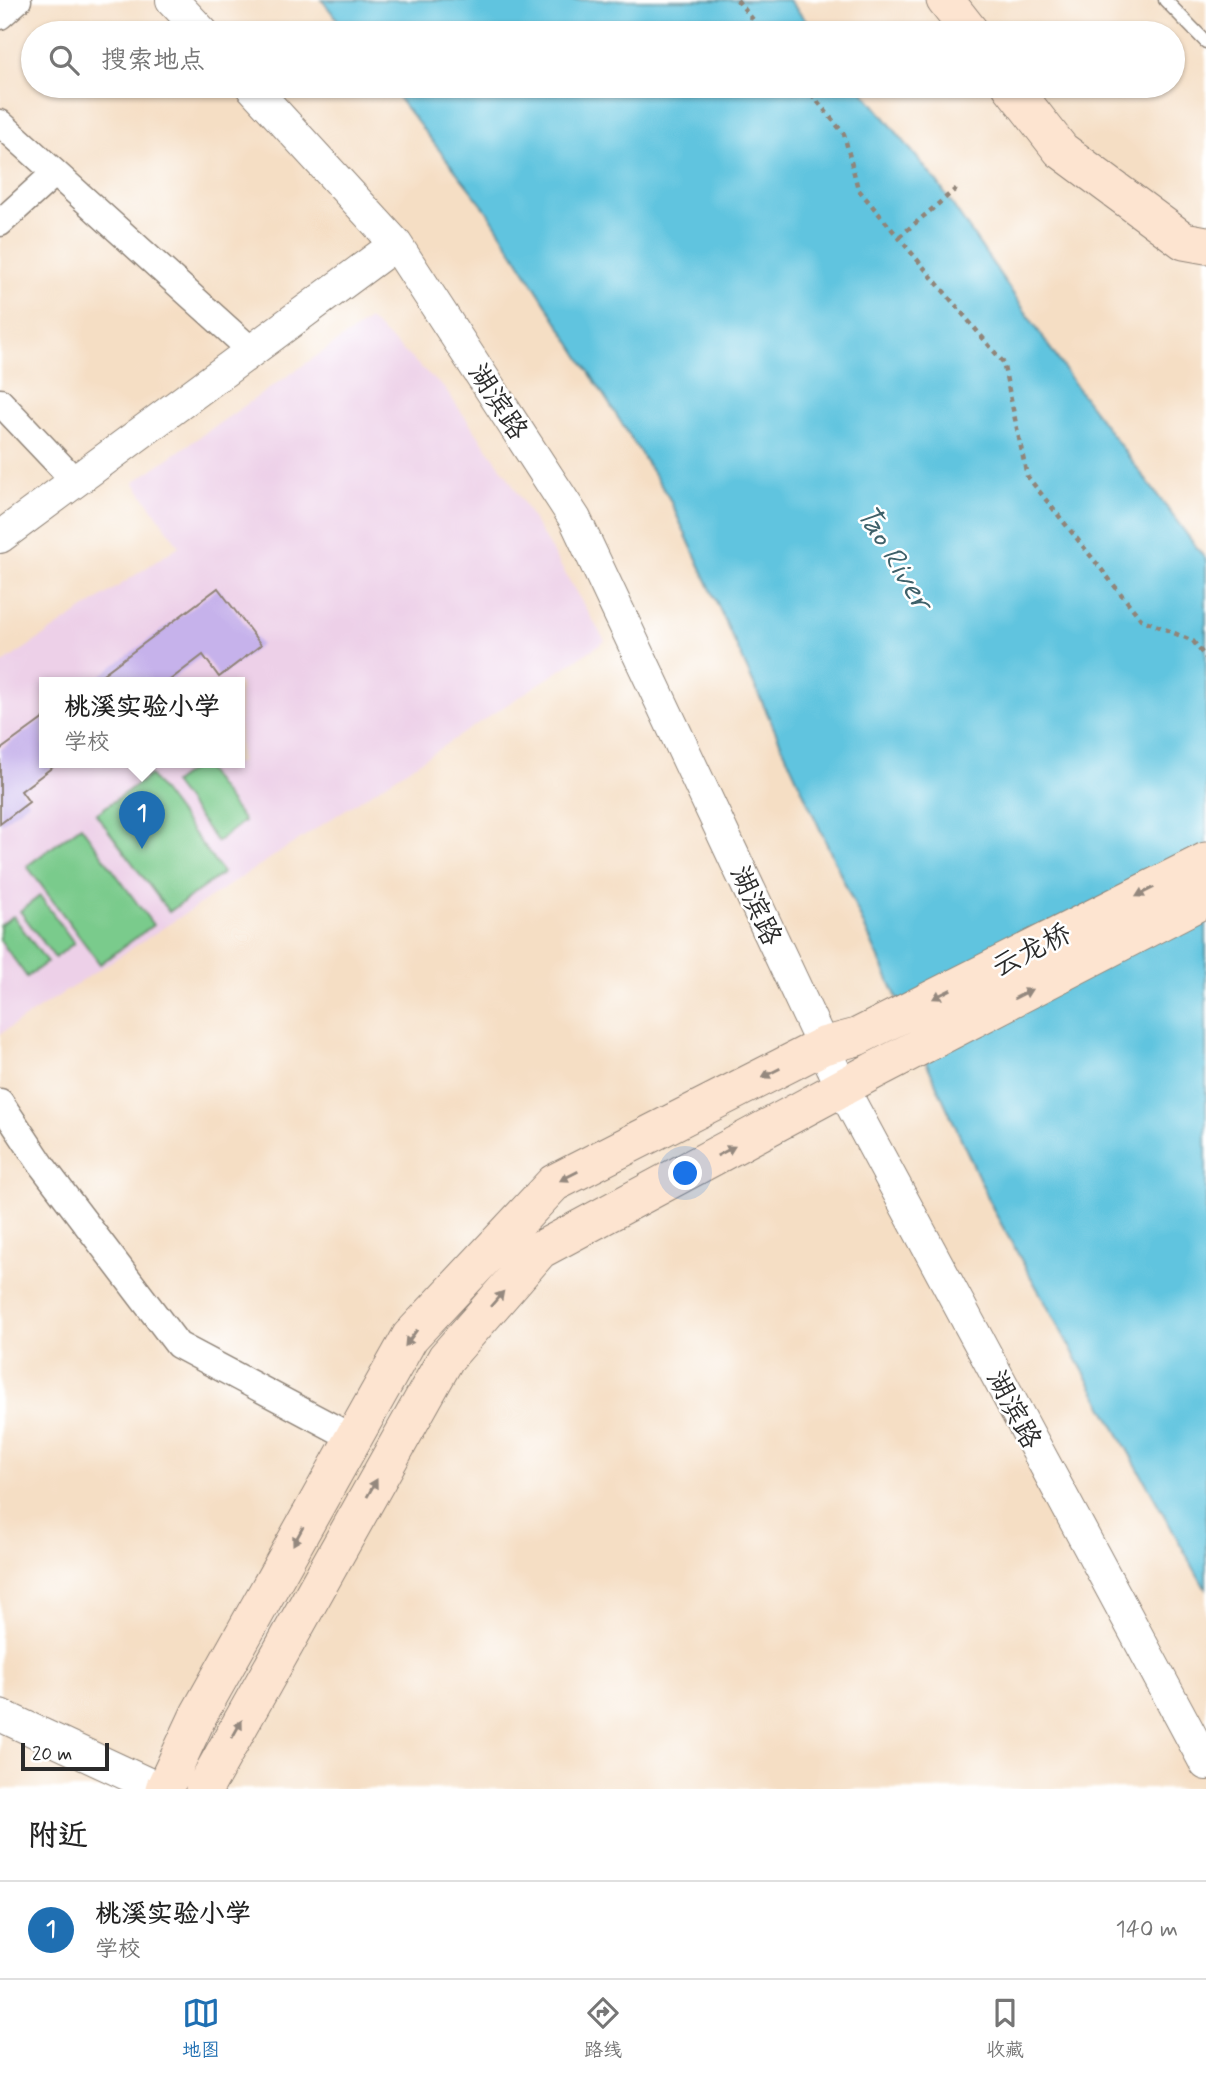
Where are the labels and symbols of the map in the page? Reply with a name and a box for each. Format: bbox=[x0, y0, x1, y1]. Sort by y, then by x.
street label: 湖滨路 bbox=[459, 357, 535, 448]
water label: Tao River bbox=[847, 498, 943, 621]
pin: 1 bbox=[119, 791, 165, 849]
street label: 湖滨路 bbox=[720, 860, 789, 952]
one-way arrow bbox=[1135, 886, 1155, 897]
street label: 云龙桥 bbox=[986, 916, 1078, 987]
one-way arrow bbox=[932, 988, 952, 999]
one-way arrow bbox=[1013, 988, 1033, 999]
one-way arrow bbox=[761, 1066, 781, 1078]
one-way arrow bbox=[716, 1145, 736, 1156]
your location bbox=[668, 1156, 702, 1190]
one-way arrow bbox=[559, 1170, 579, 1181]
one-way arrow bbox=[489, 1290, 505, 1308]
one-way arrow bbox=[404, 1329, 418, 1347]
street label: 湖滨路 bbox=[977, 1364, 1049, 1456]
one-way arrow bbox=[366, 1478, 378, 1498]
one-way arrow bbox=[292, 1526, 304, 1545]
one-way arrow bbox=[231, 1720, 243, 1739]
scale bar bbox=[21, 1740, 108, 1772]

